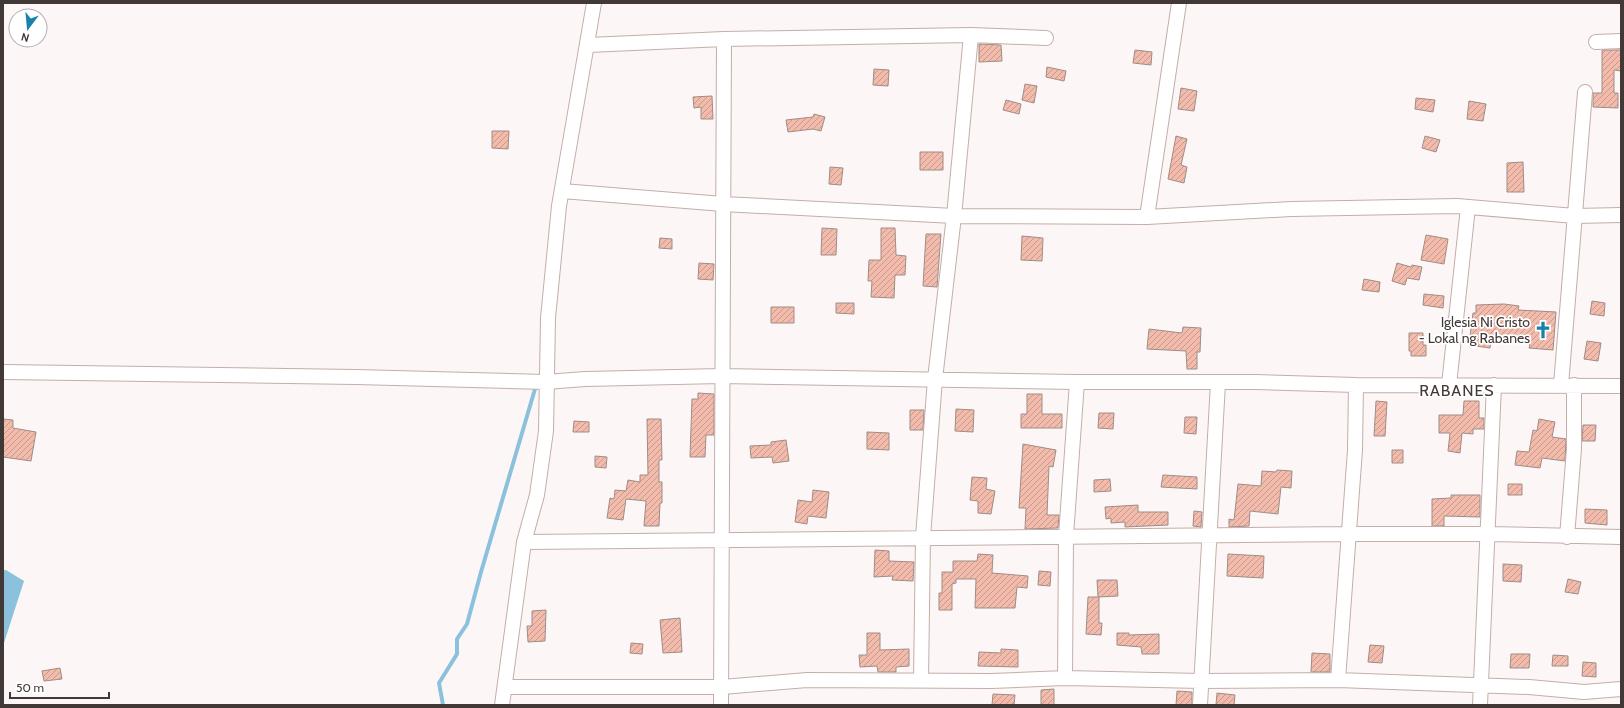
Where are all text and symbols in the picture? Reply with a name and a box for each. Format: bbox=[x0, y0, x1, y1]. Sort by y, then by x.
north arrow bbox=[8, 8, 48, 48]
text: N bbox=[20, 30, 31, 45]
place label: Iglesia Ni Cristo - Lokal ng Rabanes bbox=[1419, 313, 1530, 347]
church icon: Iglesia Ni Cristo - Lokal ng Rabanes bbox=[1533, 320, 1553, 340]
district label: RABANES bbox=[1419, 381, 1495, 400]
scale bar bbox=[10, 674, 109, 700]
text: 50 m bbox=[16, 680, 44, 695]

